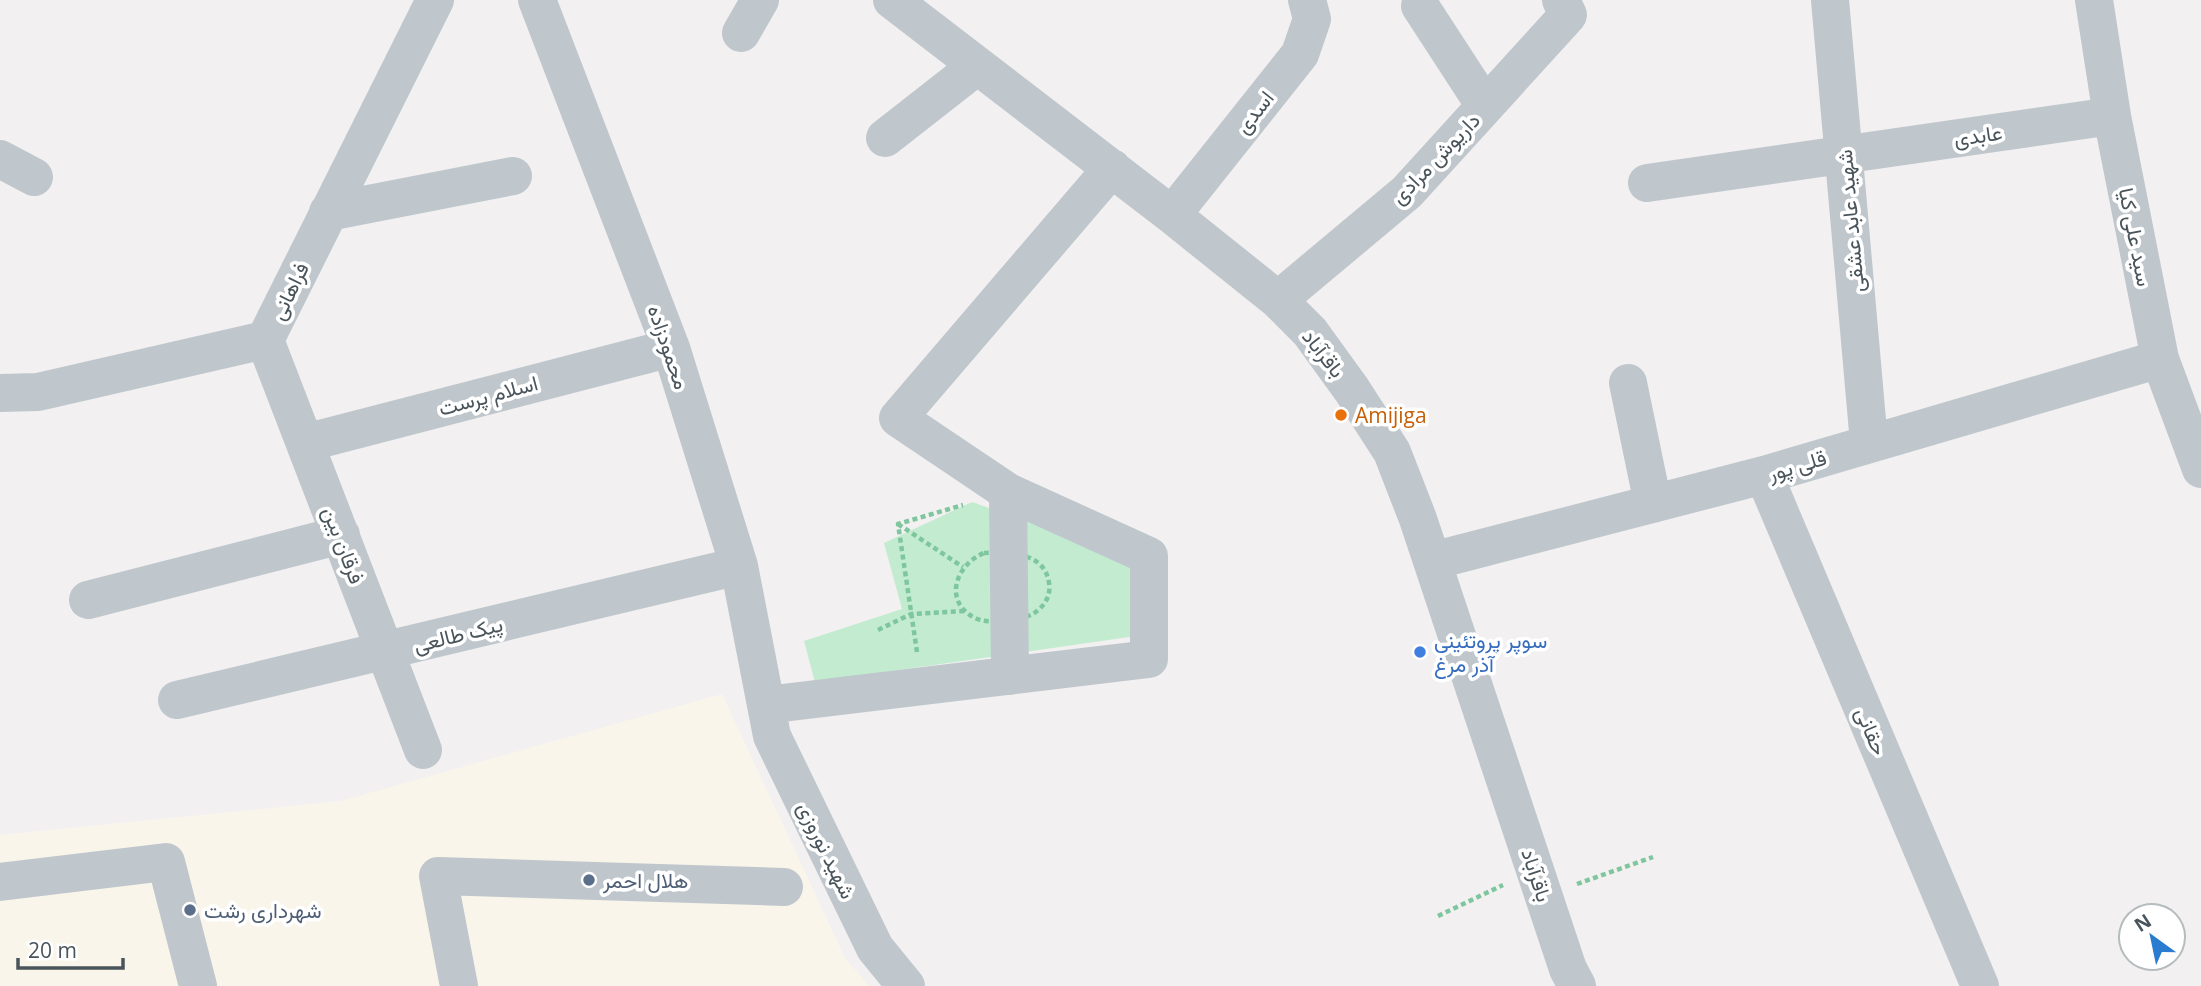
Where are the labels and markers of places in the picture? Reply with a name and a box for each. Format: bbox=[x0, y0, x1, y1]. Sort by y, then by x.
place label: Amijiga bbox=[1355, 401, 1427, 429]
marker: Amijiga bbox=[1333, 407, 1349, 423]
place label: سوپر پروتئینی آذر مرغ bbox=[1434, 626, 1547, 679]
marker: سوپر پروتئینی آذر مرغ bbox=[1412, 644, 1428, 660]
place label: هلال احمر bbox=[602, 866, 688, 894]
marker: هلال احمر bbox=[581, 872, 597, 888]
place label: شهرداری رشت bbox=[204, 896, 322, 924]
marker: شهرداری رشت bbox=[182, 902, 198, 918]

